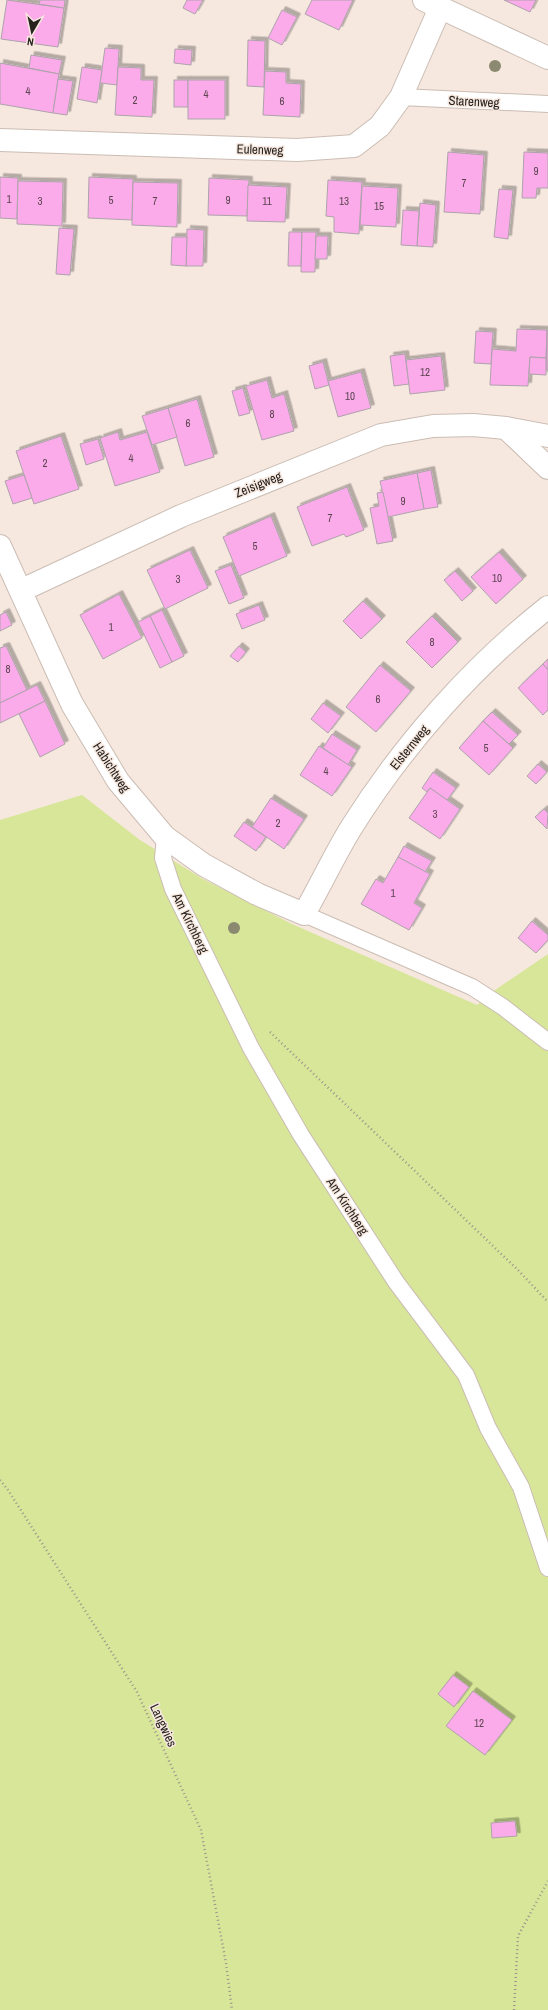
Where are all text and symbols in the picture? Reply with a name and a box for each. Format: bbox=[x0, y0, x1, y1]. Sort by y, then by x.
north arrow bbox=[12, 12, 52, 52]
text: N bbox=[26, 34, 35, 49]
house number: 4 bbox=[25, 84, 31, 98]
house number: 4 bbox=[203, 87, 209, 101]
street label: Starenweg bbox=[448, 92, 500, 111]
house number: 2 bbox=[132, 93, 138, 107]
house number: 6 bbox=[279, 94, 285, 108]
street label: Eulenweg bbox=[236, 140, 284, 159]
house number: 9 bbox=[533, 164, 539, 178]
house number: 7 bbox=[461, 176, 467, 190]
house number: 1 bbox=[6, 192, 12, 206]
house number: 5 bbox=[108, 193, 114, 207]
house number: 9 bbox=[225, 193, 231, 207]
house number: 3 bbox=[37, 194, 43, 208]
house number: 7 bbox=[152, 194, 158, 208]
house number: 11 bbox=[262, 194, 272, 208]
house number: 13 bbox=[339, 194, 349, 208]
house number: 15 bbox=[374, 199, 384, 213]
house number: 12 bbox=[420, 365, 430, 379]
house number: 10 bbox=[345, 389, 355, 403]
house number: 8 bbox=[269, 407, 275, 421]
house number: 6 bbox=[185, 416, 191, 430]
house number: 4 bbox=[128, 451, 134, 465]
house number: 2 bbox=[42, 456, 48, 470]
street label: Zeisigweg bbox=[232, 467, 284, 502]
house number: 9 bbox=[400, 494, 406, 508]
house number: 7 bbox=[327, 511, 333, 525]
house number: 5 bbox=[252, 539, 258, 553]
house number: 10 bbox=[492, 571, 502, 585]
house number: 3 bbox=[175, 572, 181, 586]
house number: 1 bbox=[108, 620, 114, 634]
house number: 8 bbox=[429, 635, 435, 649]
house number: 8 bbox=[5, 662, 11, 676]
house number: 6 bbox=[375, 692, 381, 706]
street label: Elsternweg bbox=[386, 721, 433, 773]
street label: Habichtweg bbox=[89, 739, 134, 796]
house number: 5 bbox=[483, 741, 489, 755]
house number: 4 bbox=[323, 764, 329, 778]
house number: 3 bbox=[432, 807, 438, 821]
house number: 2 bbox=[275, 816, 281, 830]
house number: 1 bbox=[390, 886, 396, 900]
street label: Am Kirchberg bbox=[168, 889, 213, 956]
street label: Am Kirchberg bbox=[322, 1173, 372, 1238]
street label: Langwies bbox=[146, 1701, 181, 1749]
house number: 12 bbox=[474, 1716, 484, 1730]

